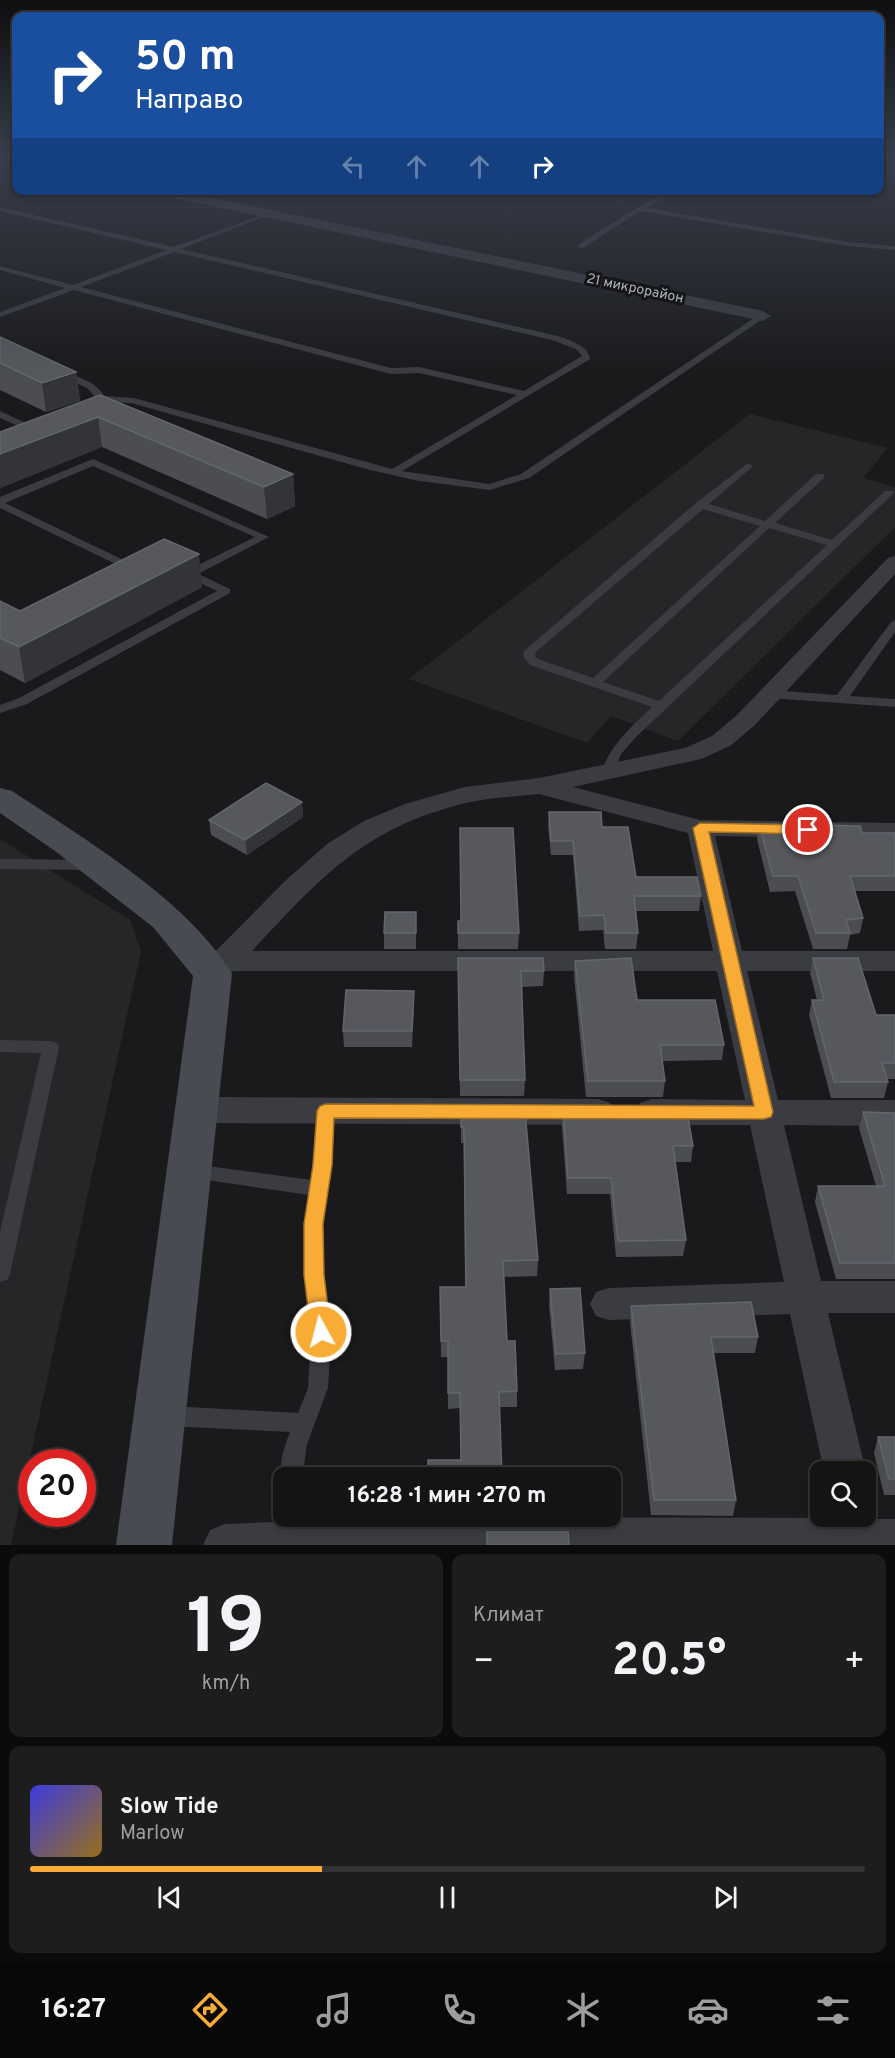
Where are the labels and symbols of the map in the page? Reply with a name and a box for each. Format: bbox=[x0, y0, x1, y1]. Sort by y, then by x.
street label: 21 микрорайон bbox=[585, 270, 685, 308]
pin bbox=[782, 804, 833, 855]
position arrow bbox=[289, 1300, 353, 1364]
speed limit sign: 20 bbox=[18, 1449, 96, 1527]

